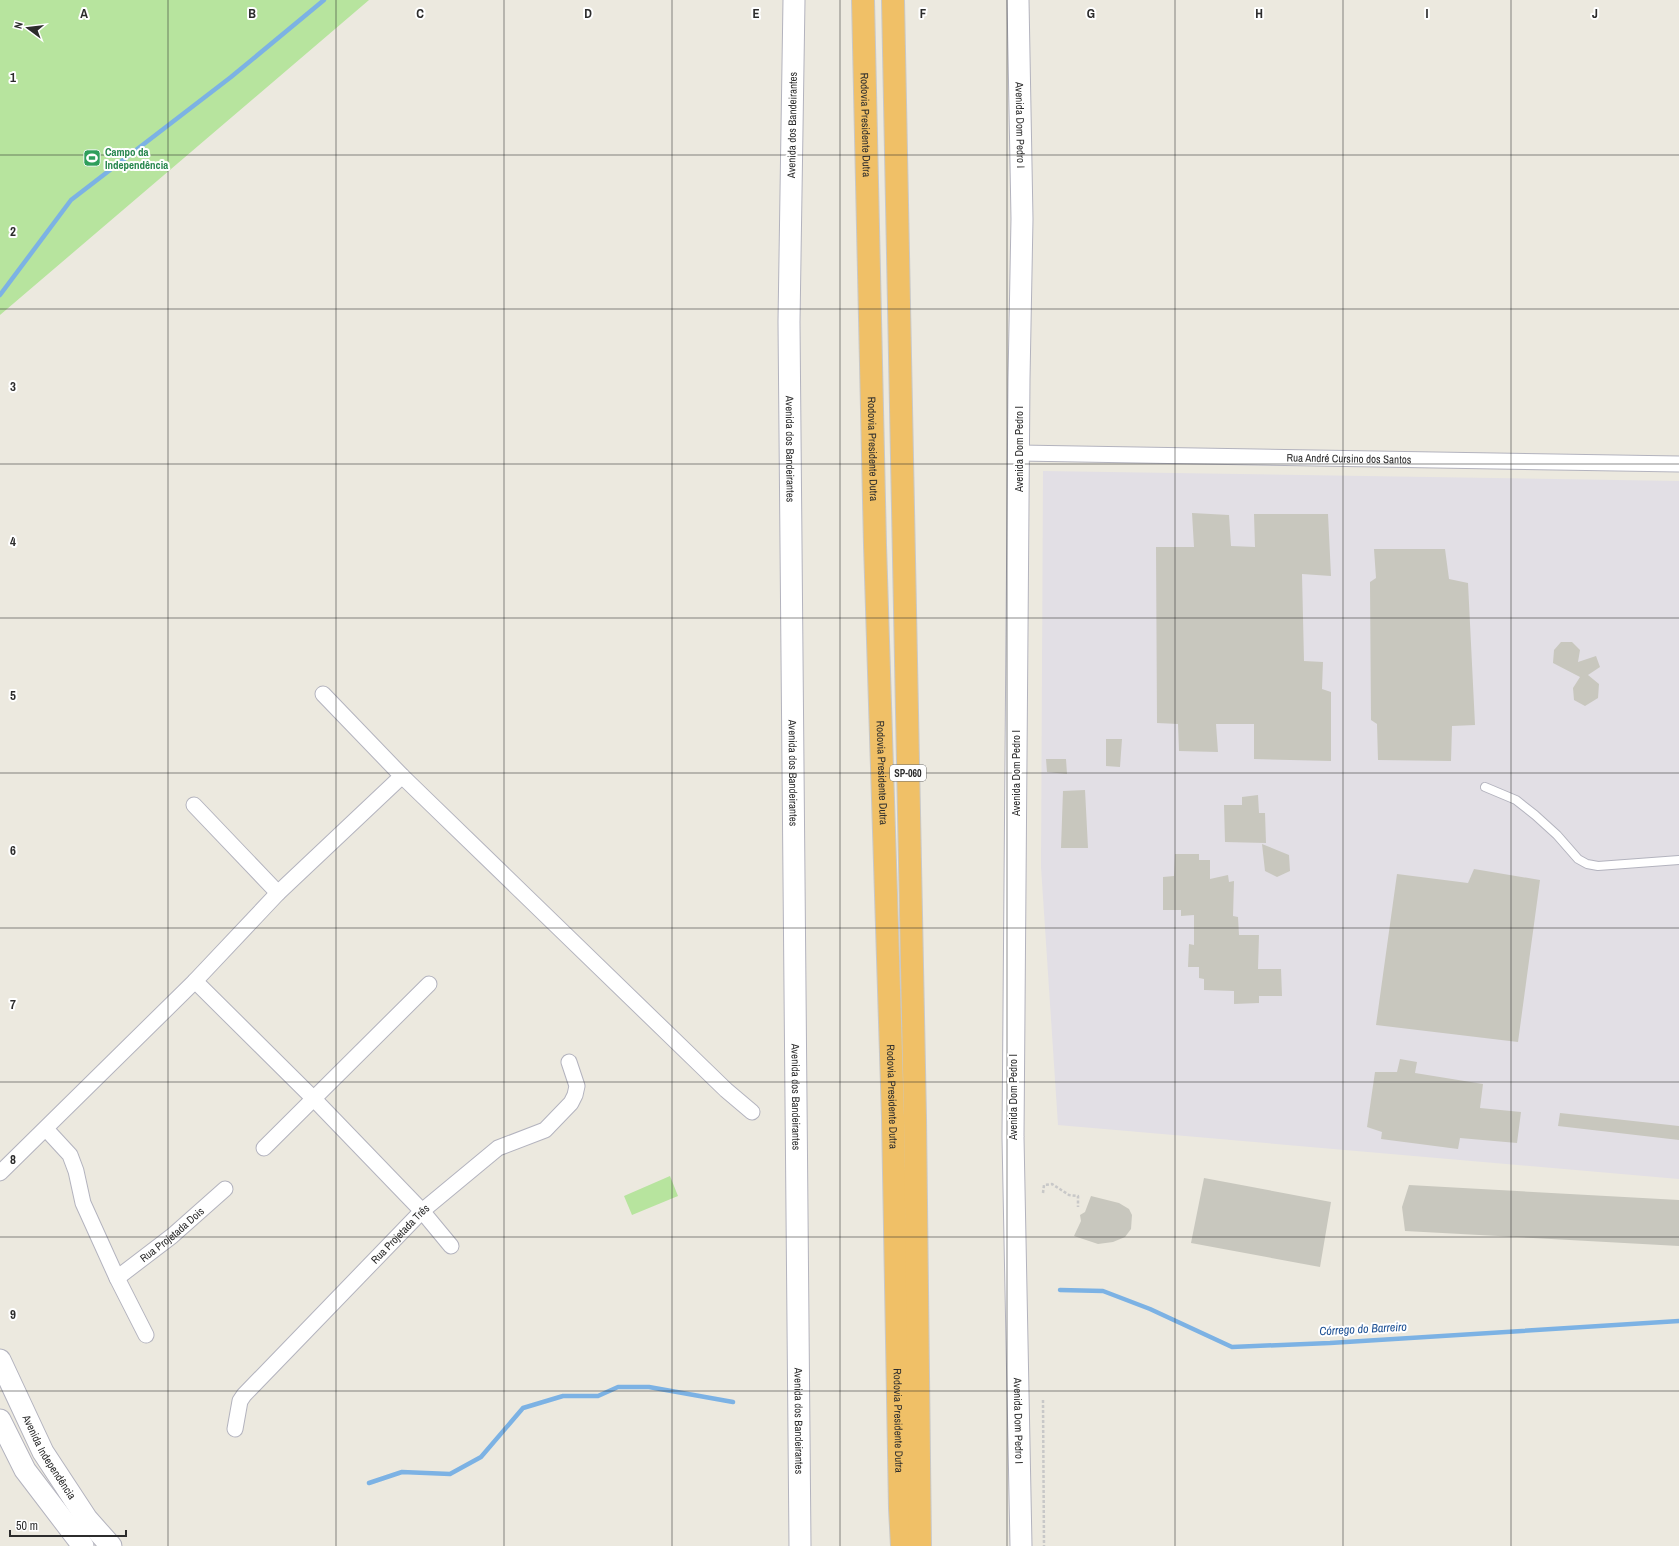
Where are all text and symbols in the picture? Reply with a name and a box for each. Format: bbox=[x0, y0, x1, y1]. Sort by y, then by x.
text: A bbox=[80, 5, 88, 22]
text: B bbox=[248, 5, 256, 22]
text: C bbox=[416, 5, 424, 22]
text: D bbox=[584, 5, 592, 22]
text: E bbox=[752, 5, 760, 22]
text: F bbox=[920, 5, 927, 22]
text: G bbox=[1087, 5, 1095, 22]
text: H bbox=[1255, 5, 1263, 22]
text: I bbox=[1426, 5, 1429, 22]
text: J bbox=[1592, 5, 1598, 22]
north arrow bbox=[8, 8, 48, 48]
text: N bbox=[11, 20, 26, 30]
text: 1 bbox=[10, 69, 16, 86]
street label: Avenida dos Bandeirantes bbox=[784, 71, 800, 179]
street label: Rodovia Presidente Dutra bbox=[858, 73, 874, 177]
street label: Avenida Dom Pedro I bbox=[1012, 81, 1028, 168]
place label: Campo da Independência bbox=[105, 145, 168, 172]
sports icon: Campo da Independência bbox=[82, 148, 102, 168]
text: 2 bbox=[10, 223, 16, 240]
text: 3 bbox=[10, 378, 16, 395]
street label: Avenida dos Bandeirantes bbox=[783, 395, 798, 503]
street label: Rodovia Presidente Dutra bbox=[865, 396, 881, 501]
street label: Avenida Dom Pedro I bbox=[1012, 406, 1026, 493]
street label: Rua André Cursino dos Santos bbox=[1287, 450, 1412, 467]
text: 4 bbox=[10, 533, 16, 550]
text: 5 bbox=[10, 687, 16, 704]
street label: Avenida dos Bandeirantes bbox=[786, 719, 801, 827]
street label: Rodovia Presidente Dutra bbox=[874, 720, 891, 825]
street label: Avenida Dom Pedro I bbox=[1009, 730, 1023, 817]
road number: SP-060 bbox=[890, 765, 926, 781]
text: 6 bbox=[10, 842, 16, 859]
text: 7 bbox=[10, 996, 16, 1013]
street label: Avenida dos Bandeirantes bbox=[788, 1043, 803, 1151]
street label: Rodovia Presidente Dutra bbox=[884, 1044, 901, 1149]
street label: Avenida Dom Pedro I bbox=[1006, 1054, 1020, 1141]
text: 8 bbox=[10, 1151, 16, 1168]
street label: Rua Projetada Três bbox=[368, 1201, 432, 1267]
street label: Rua Projetada Dois bbox=[137, 1204, 207, 1265]
text: 9 bbox=[10, 1306, 16, 1323]
water label: Córrego do Barreiro bbox=[1319, 1319, 1408, 1339]
street label: Avenida dos Bandeirantes bbox=[791, 1367, 806, 1475]
street label: Rodovia Presidente Dutra bbox=[890, 1368, 906, 1473]
street label: Avenida Dom Pedro I bbox=[1011, 1377, 1026, 1464]
street label: Avenida Independência bbox=[19, 1412, 79, 1502]
scale bar bbox=[10, 1512, 126, 1538]
text: 50 m bbox=[16, 1518, 38, 1534]

